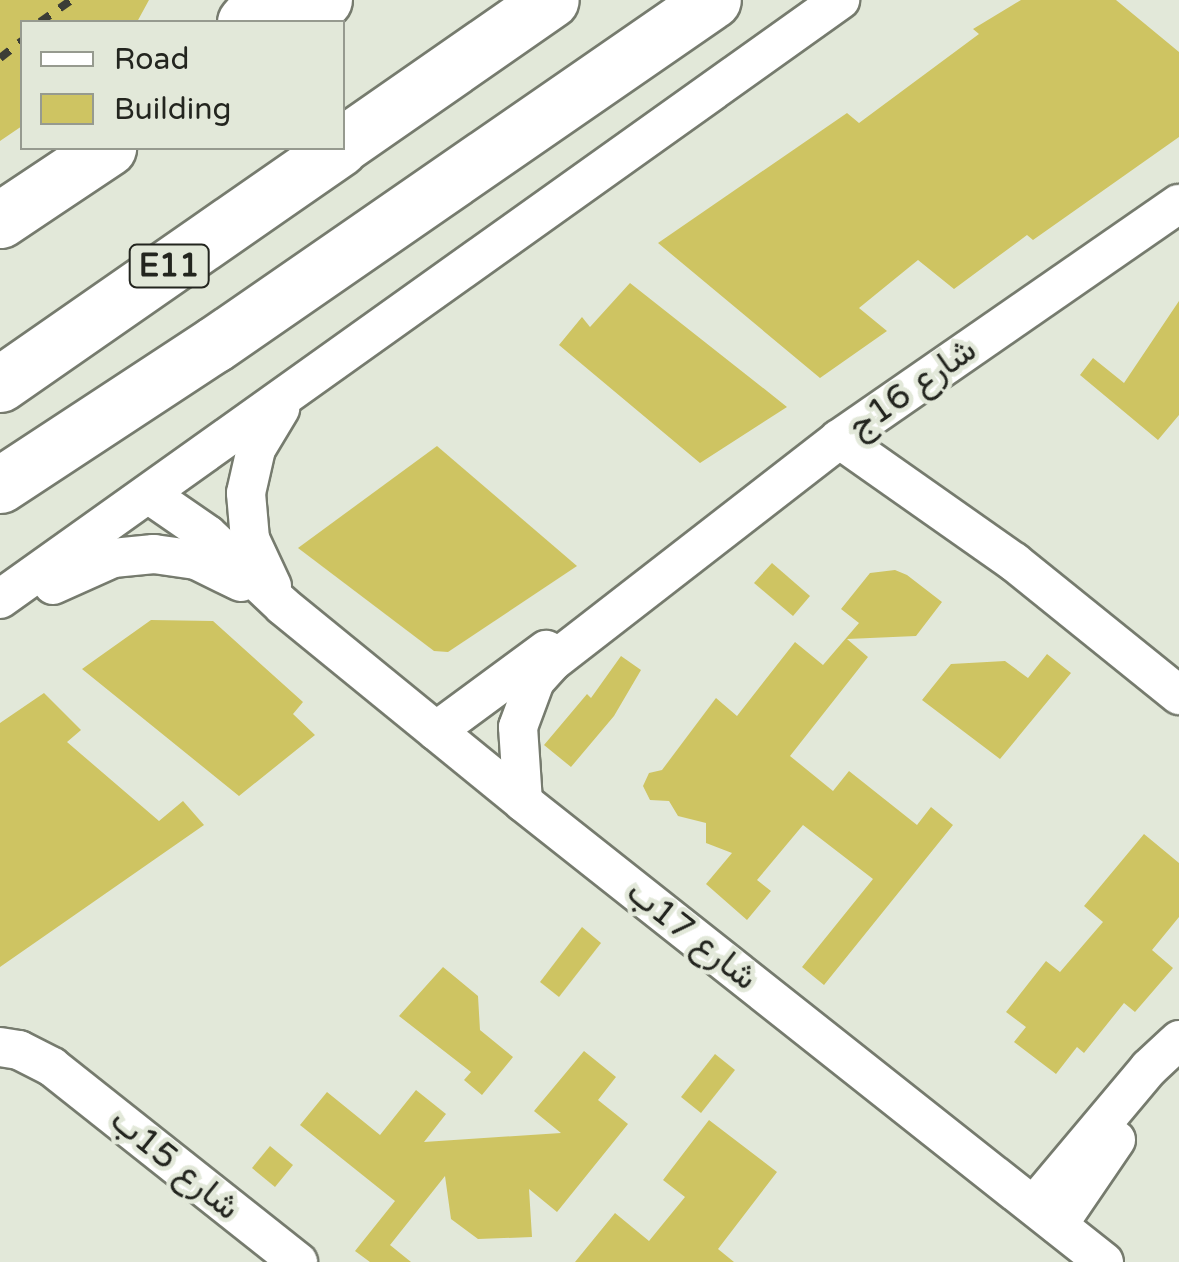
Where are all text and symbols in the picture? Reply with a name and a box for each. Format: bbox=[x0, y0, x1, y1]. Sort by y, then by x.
legend bbox=[20, 20, 345, 150]
text: Road bbox=[114, 41, 189, 78]
text: Building bbox=[114, 91, 231, 128]
road number: E11 bbox=[126, 239, 212, 293]
street label: شارع 16ج bbox=[840, 329, 984, 447]
street label: شارع 17ب bbox=[618, 871, 766, 999]
street label: شارع 15ب bbox=[102, 1099, 248, 1229]

